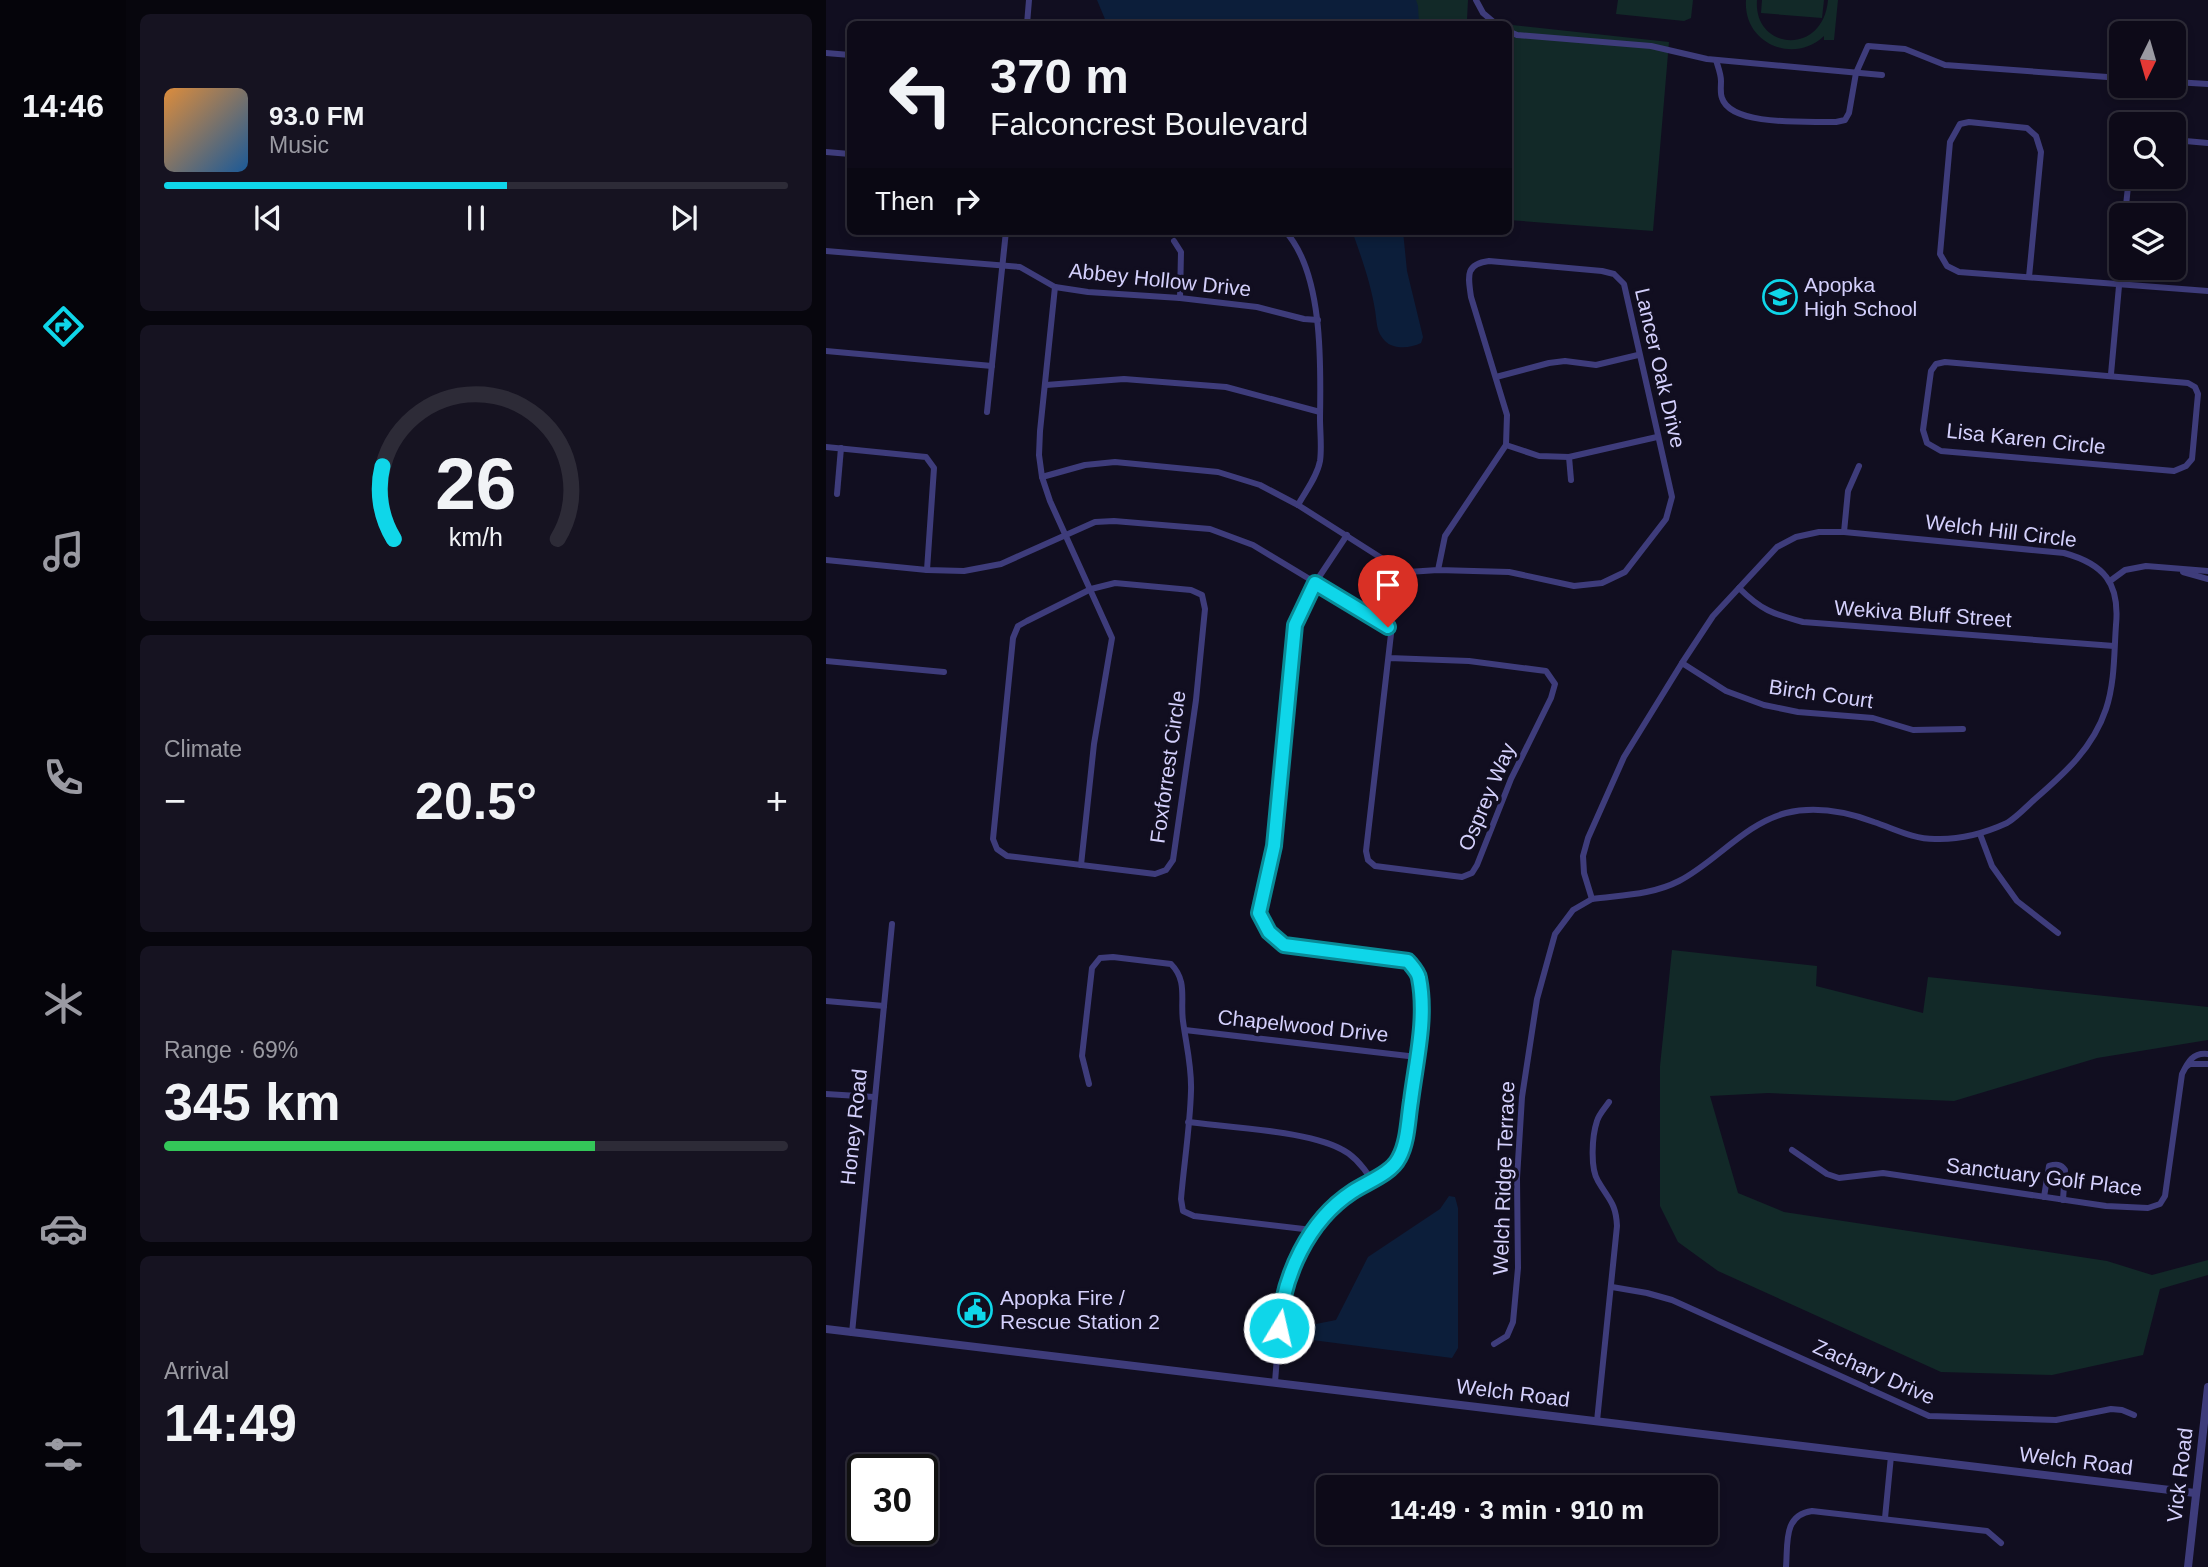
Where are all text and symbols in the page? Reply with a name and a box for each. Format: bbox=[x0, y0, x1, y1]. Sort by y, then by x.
north arrow bbox=[2109, 21, 2186, 98]
map controls bbox=[2109, 21, 2186, 280]
icon: left bbox=[875, 49, 966, 140]
text: 370 m bbox=[990, 49, 1129, 103]
text: 14:46 bbox=[22, 88, 104, 124]
text: 93.0 FM bbox=[269, 101, 364, 131]
text: Falconcrest Boulevard bbox=[990, 106, 1308, 142]
button: search bbox=[2109, 112, 2186, 189]
text: Music bbox=[269, 132, 329, 158]
icon: right bbox=[948, 182, 986, 220]
text: Then bbox=[875, 186, 934, 216]
icon: previous bbox=[249, 199, 287, 237]
icon: pause bbox=[457, 199, 495, 237]
icon: next bbox=[665, 199, 703, 237]
button: layers bbox=[2109, 203, 2186, 280]
street label: Abbey Hollow Drive bbox=[1068, 258, 1252, 301]
place label: Apopka High School bbox=[1804, 273, 1917, 320]
school or university icon: Apopka High School bbox=[1761, 278, 1799, 316]
street label: Lancer Oak Drive bbox=[1631, 286, 1690, 450]
icon: directions bbox=[39, 302, 88, 351]
street label: Lisa Karen Circle bbox=[1945, 419, 2107, 458]
text: 26 bbox=[436, 443, 516, 524]
street label: Welch Hill Circle bbox=[1924, 510, 2078, 551]
text: km/h bbox=[449, 523, 503, 551]
icon: music bbox=[39, 527, 88, 576]
pin bbox=[1358, 555, 1418, 627]
icon: arrive bbox=[1369, 566, 1407, 604]
street label: Wekiva Bluff Street bbox=[1834, 596, 2013, 631]
street label: Birch Court bbox=[1767, 675, 1875, 712]
street label: Foxforrest Circle bbox=[1145, 689, 1190, 845]
text: Climate bbox=[164, 736, 242, 762]
street label: Osprey Way bbox=[1454, 739, 1520, 854]
icon: phone bbox=[39, 753, 88, 802]
text: 20.5° bbox=[415, 772, 537, 830]
text: − bbox=[164, 780, 186, 822]
text: + bbox=[766, 780, 788, 822]
icon: climate bbox=[39, 979, 88, 1028]
street label: Chapelwood Drive bbox=[1217, 1005, 1390, 1046]
text: Range · 69% bbox=[164, 1037, 298, 1063]
street label: Honey Road bbox=[836, 1068, 871, 1186]
text: 345 km bbox=[164, 1073, 340, 1131]
street label: Welch Ridge Terrace bbox=[1489, 1081, 1518, 1275]
street label: Sanctuary Golf Place bbox=[1945, 1153, 2143, 1200]
icon: car bbox=[39, 1204, 88, 1253]
place label: Apopka Fire / Rescue Station 2 bbox=[1000, 1286, 1160, 1333]
public building icon: Apopka Fire / Rescue Station 2 bbox=[956, 1291, 994, 1329]
position arrow bbox=[1242, 1291, 1316, 1365]
street label: Zachary Drive bbox=[1810, 1334, 1939, 1409]
text: Arrival bbox=[164, 1358, 229, 1384]
street label: Welch Road bbox=[1455, 1374, 1571, 1411]
text: 14:49 bbox=[164, 1394, 297, 1452]
street label: Vick Road bbox=[2162, 1426, 2197, 1524]
icon: filters bbox=[39, 1430, 88, 1479]
street label: Welch Road bbox=[2018, 1442, 2134, 1479]
speed limit sign: 30 bbox=[847, 1454, 938, 1545]
text: 14:49 · 3 min · 910 m bbox=[1390, 1495, 1644, 1525]

